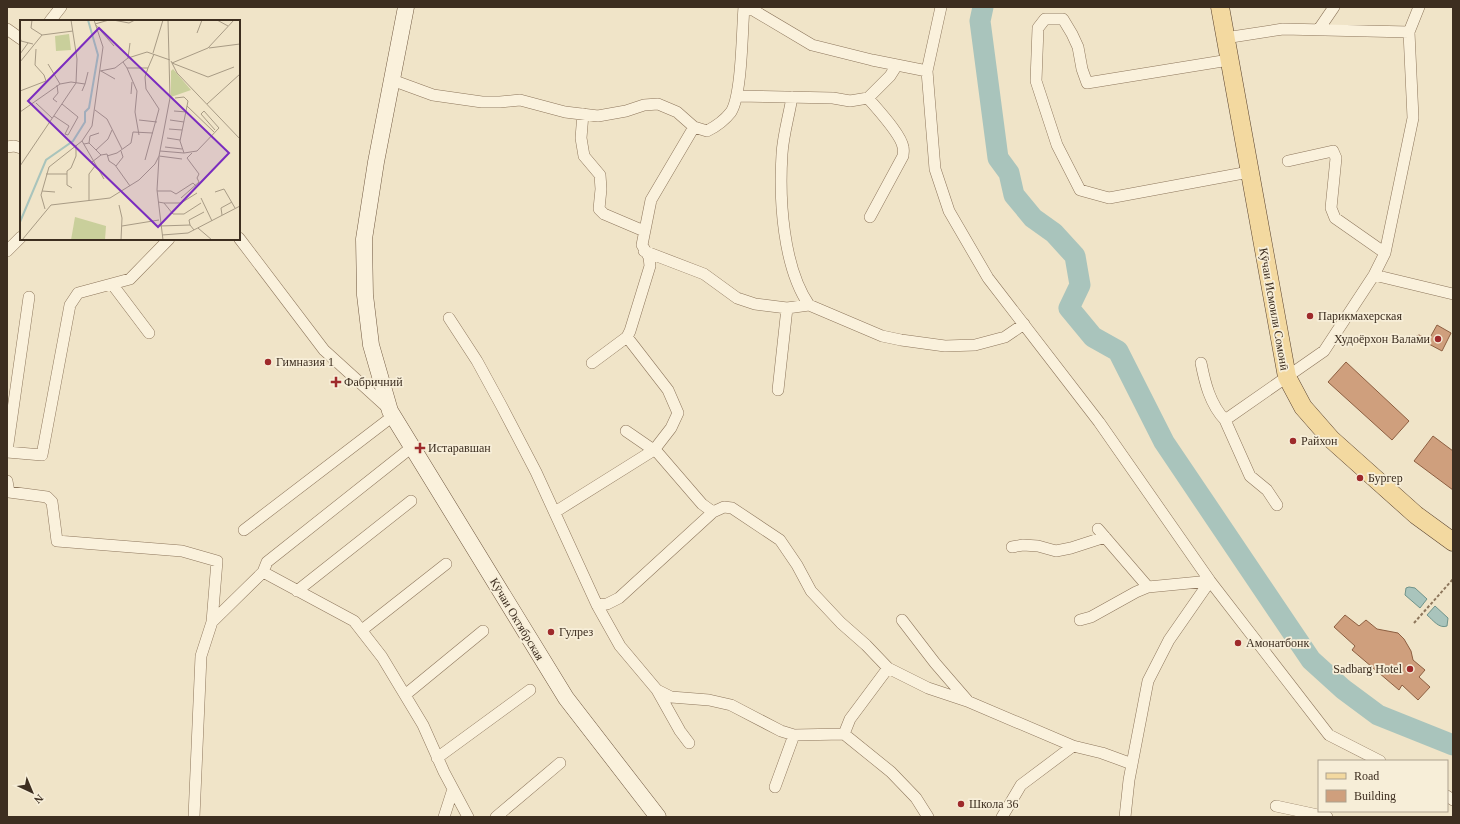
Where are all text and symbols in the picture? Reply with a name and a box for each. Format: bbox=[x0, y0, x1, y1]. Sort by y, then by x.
inset map bbox=[20, 20, 240, 240]
street label: Кӯчаи Исмоили Сомонӣ bbox=[1256, 247, 1292, 372]
place label: Парикмахерская bbox=[1318, 309, 1402, 323]
marker: Парикмахерская bbox=[1305, 311, 1315, 321]
place label: Худоёрхон Валами bbox=[1334, 332, 1431, 346]
marker: Худоёрхон Валами bbox=[1433, 334, 1443, 344]
place label: Гимназия 1 bbox=[276, 355, 334, 369]
marker: Гимназия 1 bbox=[263, 357, 273, 367]
place label: Фабричний bbox=[344, 375, 403, 389]
marker: Фабричний bbox=[331, 377, 341, 387]
place label: Райхон bbox=[1301, 434, 1338, 448]
marker: Райхон bbox=[1288, 436, 1298, 446]
place label: Истаравшан bbox=[428, 441, 491, 455]
marker: Истаравшан bbox=[415, 443, 425, 453]
place label: Бургер bbox=[1368, 471, 1403, 485]
marker: Бургер bbox=[1355, 473, 1365, 483]
street label: Кӯчаи Октябрская bbox=[487, 575, 547, 663]
place label: Гулрез bbox=[559, 625, 593, 639]
marker: Гулрез bbox=[546, 627, 556, 637]
place label: Амонатбонк bbox=[1246, 636, 1309, 650]
marker: Амонатбонк bbox=[1233, 638, 1243, 648]
place label: Sadbarg Hotel bbox=[1333, 662, 1403, 676]
marker: Sadbarg Hotel bbox=[1405, 664, 1415, 674]
legend bbox=[1318, 760, 1448, 812]
text: Road bbox=[1354, 769, 1379, 783]
north arrow bbox=[12, 772, 52, 812]
text: Building bbox=[1354, 789, 1396, 803]
text: N bbox=[32, 792, 46, 806]
place label: Школа 36 bbox=[969, 797, 1018, 811]
marker: Школа 36 bbox=[956, 799, 966, 809]

